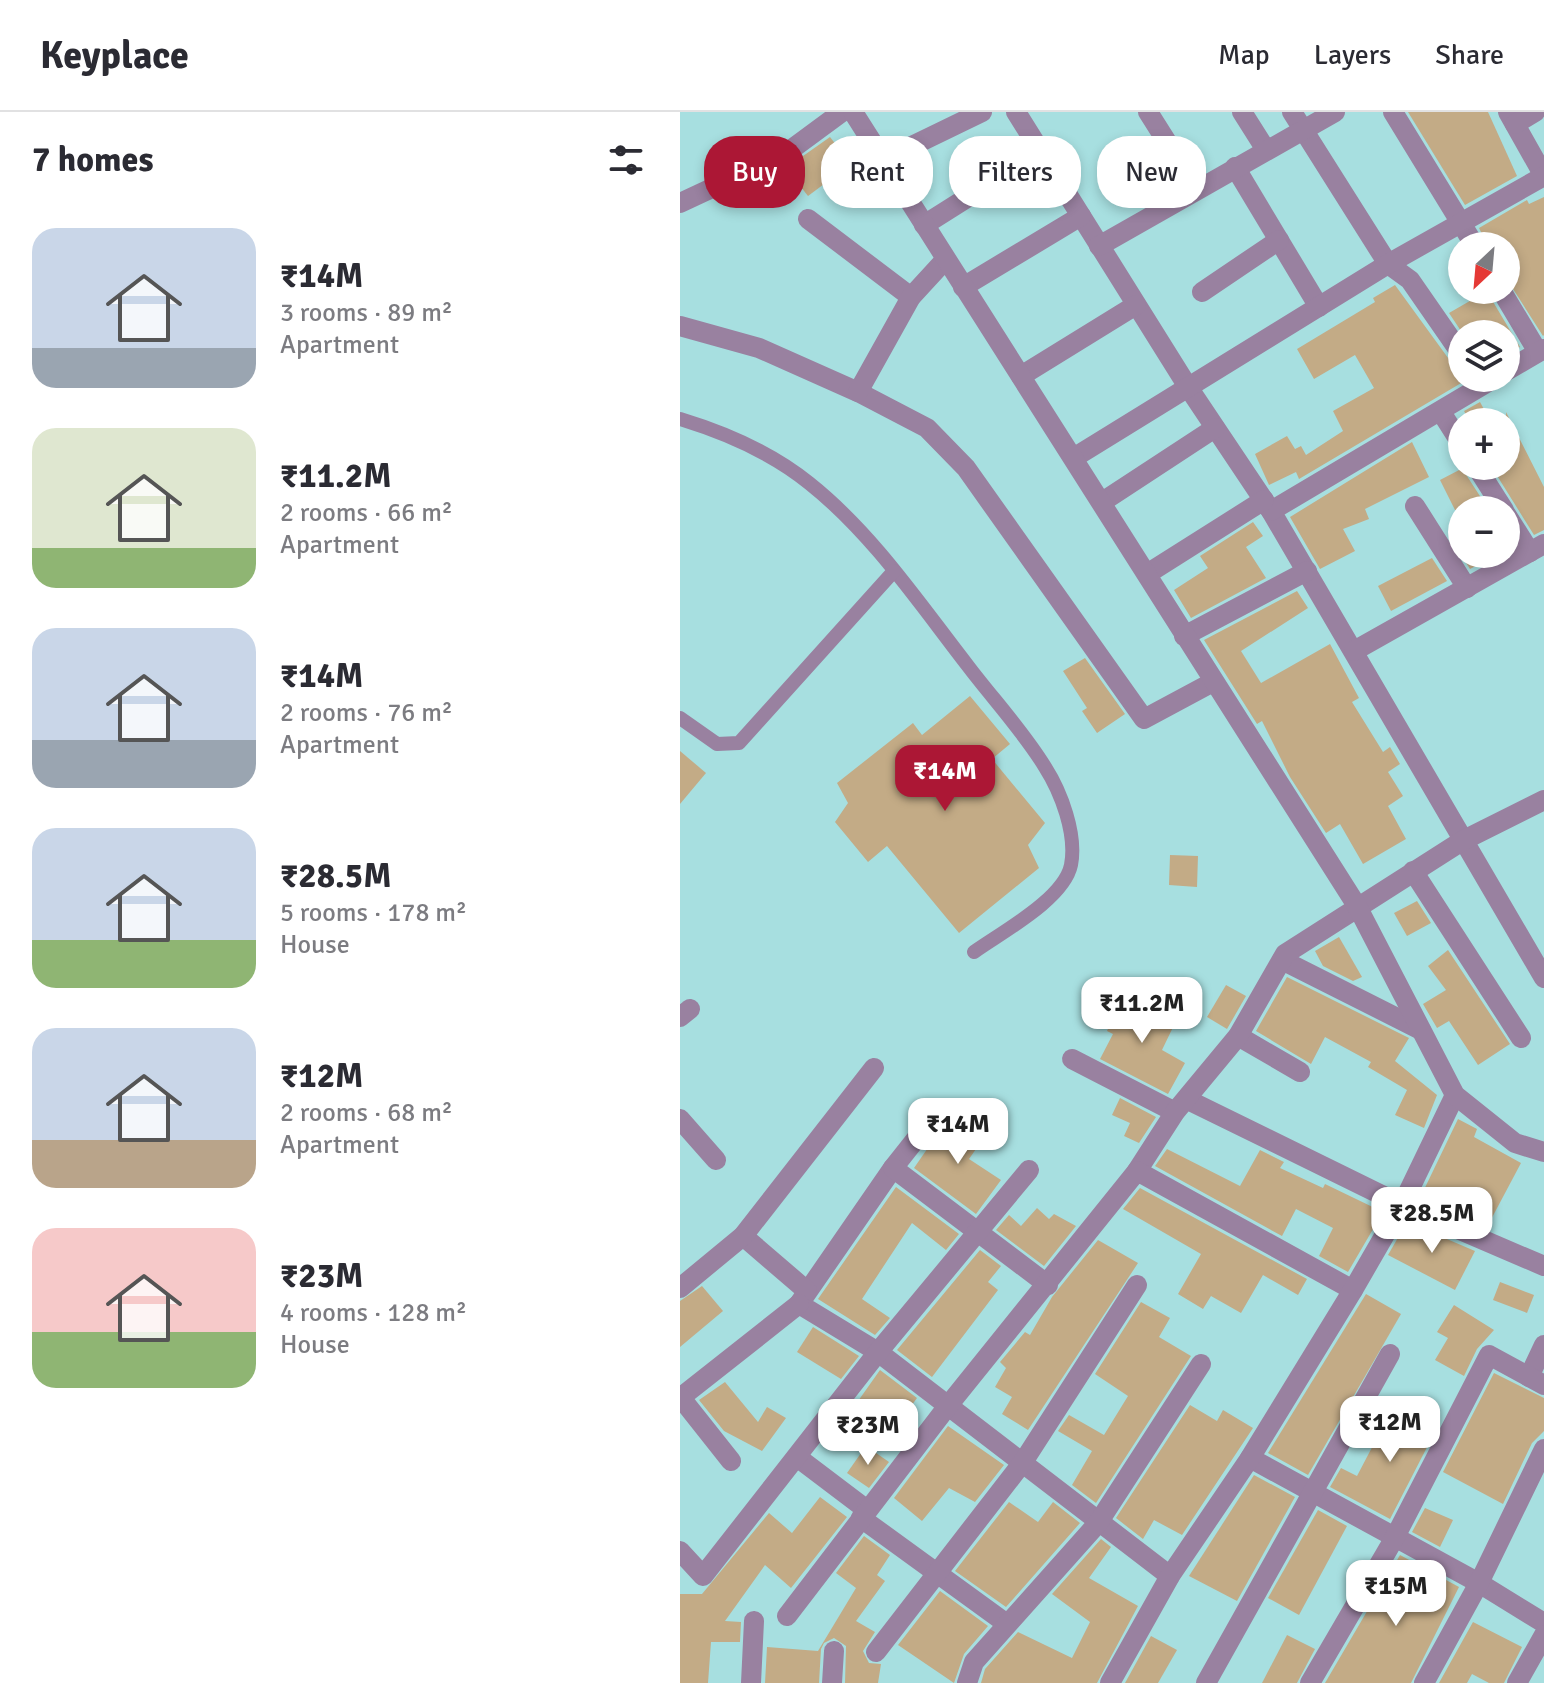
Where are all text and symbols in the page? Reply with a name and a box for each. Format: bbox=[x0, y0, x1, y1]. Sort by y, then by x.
text: Keyplace bbox=[40, 32, 189, 79]
text: Map bbox=[1218, 38, 1270, 72]
text: Layers bbox=[1314, 38, 1391, 72]
text: Share bbox=[1435, 38, 1504, 72]
chip: Buy bbox=[704, 136, 805, 208]
chip: Rent bbox=[821, 136, 933, 208]
chip: Filters bbox=[949, 136, 1081, 208]
chip: New bbox=[1097, 136, 1206, 208]
icon: filters bbox=[604, 138, 648, 182]
text: 7 homes bbox=[32, 139, 153, 181]
north arrow bbox=[1448, 232, 1520, 304]
map controls bbox=[1448, 232, 1520, 568]
text: ₹14M bbox=[280, 255, 363, 297]
icon: home bbox=[96, 260, 192, 356]
text: 3 rooms · 89 m² bbox=[280, 297, 453, 329]
button: layers bbox=[1448, 320, 1520, 392]
text: Apartment bbox=[280, 329, 399, 361]
button: + bbox=[1448, 408, 1520, 480]
text: ₹11.2M bbox=[280, 455, 392, 497]
icon: home bbox=[96, 460, 192, 556]
button: − bbox=[1448, 496, 1520, 568]
text: 2 rooms · 66 m² bbox=[280, 497, 453, 529]
text: Apartment bbox=[280, 529, 399, 561]
text: ₹14M bbox=[280, 655, 363, 697]
icon: home bbox=[96, 660, 192, 756]
text: 2 rooms · 76 m² bbox=[280, 697, 453, 729]
text: Apartment bbox=[280, 729, 399, 761]
pin: ₹14M bbox=[898, 745, 992, 813]
text: ₹14M bbox=[913, 755, 977, 787]
text: ₹28.5M bbox=[280, 855, 392, 897]
icon: home bbox=[96, 860, 192, 956]
text: 5 rooms · 178 m² bbox=[280, 897, 467, 929]
text: House bbox=[280, 929, 350, 961]
pin: ₹11.2M bbox=[1077, 977, 1207, 1045]
text: ₹11.2M bbox=[1099, 987, 1185, 1019]
text: ₹12M bbox=[280, 1055, 363, 1097]
icon: home bbox=[96, 1060, 192, 1156]
text: 2 rooms · 68 m² bbox=[280, 1097, 453, 1129]
pin: ₹14M bbox=[911, 1098, 1005, 1166]
text: ₹14M bbox=[926, 1108, 990, 1140]
text: Apartment bbox=[280, 1129, 399, 1161]
pin: ₹28.5M bbox=[1367, 1187, 1497, 1255]
text: ₹28.5M bbox=[1389, 1197, 1475, 1229]
text: ₹23M bbox=[280, 1255, 363, 1297]
icon: home bbox=[96, 1260, 192, 1356]
text: 4 rooms · 128 m² bbox=[280, 1297, 467, 1329]
text: House bbox=[280, 1329, 350, 1361]
pin: ₹12M bbox=[1343, 1396, 1437, 1464]
pin: ₹23M bbox=[821, 1399, 915, 1467]
text: ₹12M bbox=[1358, 1406, 1422, 1438]
text: ₹23M bbox=[836, 1409, 900, 1441]
pin: ₹15M bbox=[1349, 1560, 1443, 1628]
text: ₹15M bbox=[1364, 1570, 1428, 1602]

